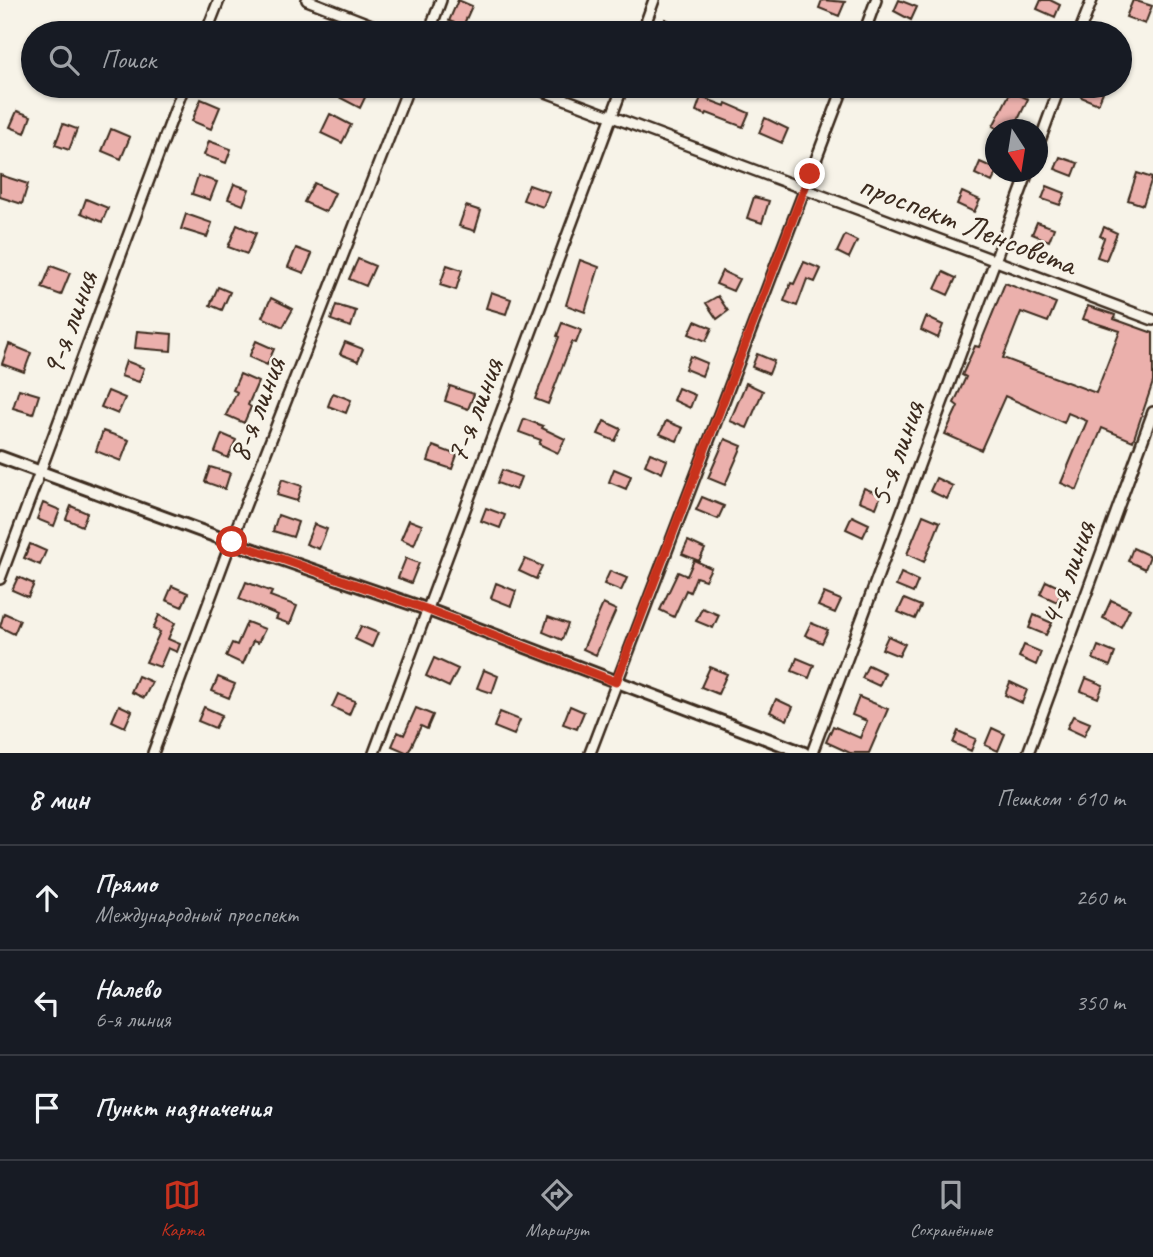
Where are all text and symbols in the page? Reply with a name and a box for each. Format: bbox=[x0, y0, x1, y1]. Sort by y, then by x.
search box bbox=[21, 21, 1132, 98]
icon: search bbox=[45, 41, 83, 79]
text: Поиск bbox=[101, 43, 156, 76]
north arrow bbox=[985, 119, 1048, 182]
route end bbox=[794, 158, 825, 189]
street label: проспект Ленсовета bbox=[853, 163, 1085, 286]
street label: 9-я линия bbox=[31, 264, 108, 382]
street label: 8-я линия bbox=[217, 350, 295, 468]
street label: 7-я линия bbox=[435, 351, 513, 469]
street label: 5-я линия bbox=[858, 394, 935, 512]
street label: 4-я линия bbox=[1029, 514, 1106, 632]
route start bbox=[216, 526, 247, 557]
text: 8 мин bbox=[28, 780, 89, 818]
text: Пешком · 610 m bbox=[997, 784, 1125, 813]
text: Прямо bbox=[95, 867, 157, 900]
icon: ahead bbox=[28, 879, 66, 917]
text: 260 m bbox=[1076, 883, 1125, 912]
text: Международный проспект bbox=[95, 900, 299, 929]
text: Налево bbox=[95, 972, 161, 1005]
icon: left bbox=[28, 984, 66, 1022]
text: 350 m bbox=[1076, 988, 1125, 1017]
text: 6-я линия bbox=[95, 1005, 171, 1034]
icon: arrive bbox=[28, 1089, 66, 1127]
text: Пункт назначения bbox=[95, 1091, 271, 1124]
tab: Карта bbox=[161, 1176, 204, 1242]
tab: Маршрут bbox=[526, 1176, 588, 1242]
tab: Сохранённые bbox=[910, 1176, 992, 1242]

